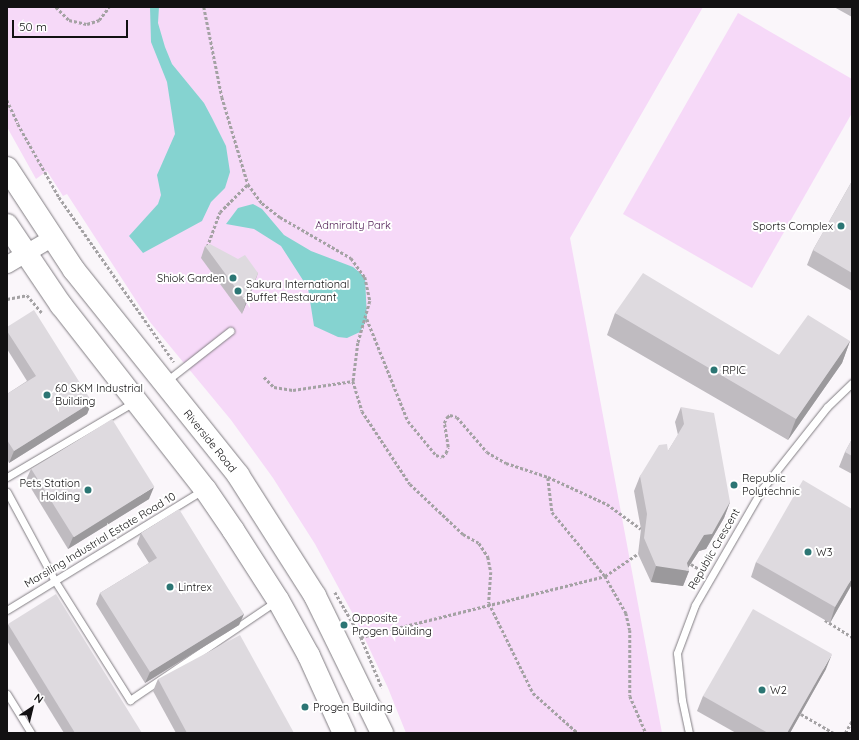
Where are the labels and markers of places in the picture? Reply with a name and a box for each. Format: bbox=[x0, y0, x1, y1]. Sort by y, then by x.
place label: Sports Complex bbox=[753, 219, 833, 233]
marker: Sports Complex bbox=[836, 221, 846, 231]
place label: Shiok Garden bbox=[157, 271, 225, 285]
marker: Shiok Garden bbox=[228, 273, 238, 283]
place label: Sakura International Buffet Restaurant bbox=[246, 278, 349, 304]
marker: Sakura International Buffet Restaurant bbox=[233, 286, 243, 296]
place label: RPIC bbox=[722, 363, 746, 377]
marker: RPIC bbox=[709, 365, 719, 375]
place label: 60 SKM Industrial Building bbox=[55, 382, 143, 408]
marker: 60 SKM Industrial Building bbox=[42, 390, 52, 400]
place label: Republic Polytechnic bbox=[742, 472, 800, 498]
place label: Pets Station Holding bbox=[20, 477, 80, 503]
marker: Republic Polytechnic bbox=[729, 480, 739, 490]
marker: Pets Station Holding bbox=[83, 485, 93, 495]
place label: W3 bbox=[816, 545, 832, 559]
marker: W3 bbox=[803, 547, 813, 557]
place label: Lintrex bbox=[178, 580, 212, 594]
marker: Lintrex bbox=[165, 582, 175, 592]
place label: Opposite Progen Building bbox=[352, 612, 432, 638]
marker: Opposite Progen Building bbox=[339, 620, 349, 630]
place label: W2 bbox=[770, 683, 787, 697]
marker: W2 bbox=[757, 685, 767, 695]
place label: Progen Building bbox=[313, 700, 393, 714]
marker: Progen Building bbox=[300, 702, 310, 712]

